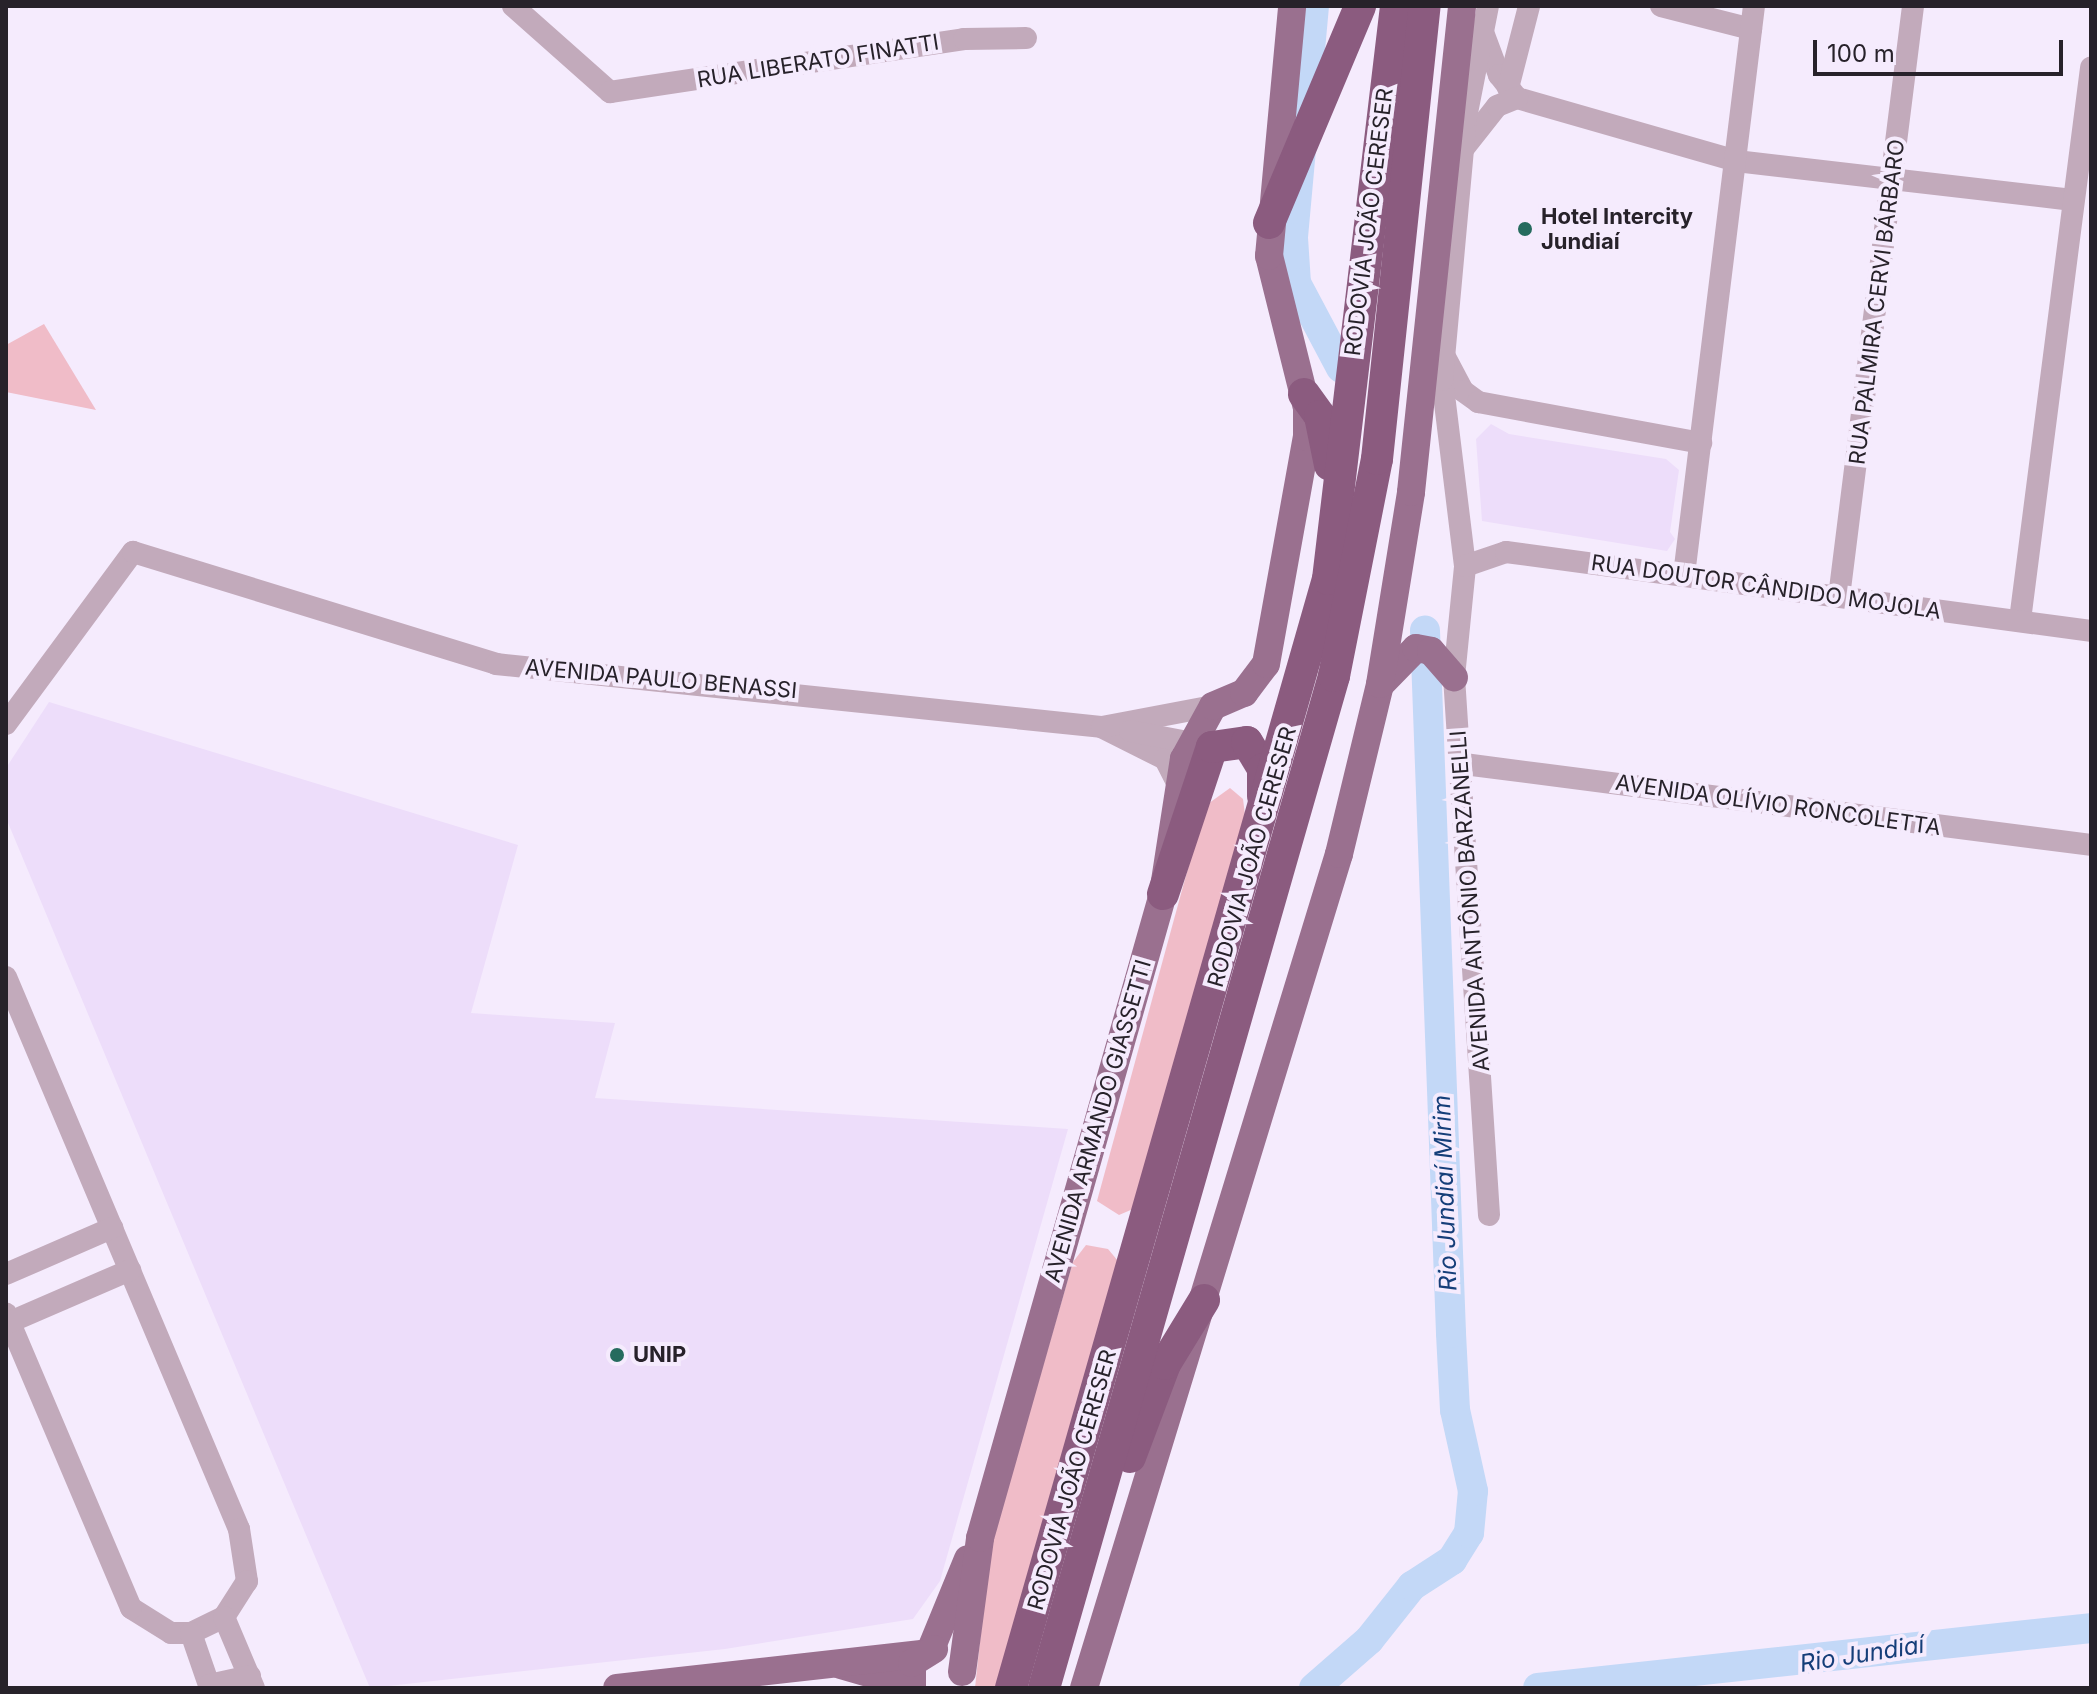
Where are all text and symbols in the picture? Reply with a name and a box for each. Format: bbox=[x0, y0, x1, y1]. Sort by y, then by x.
scale bar bbox=[1817, 24, 2067, 74]
street label: RUA LIBERATO FINATTI bbox=[695, 29, 941, 93]
text: 100 m bbox=[1827, 39, 1895, 68]
street label: RODOVIA JOÃO CERESER bbox=[1339, 87, 1399, 357]
street label: RUA PALMIRA CERVI BÁRBARO bbox=[1844, 138, 1910, 466]
place label: Hotel Intercity Jundiaí bbox=[1541, 203, 1693, 254]
marker: Hotel Intercity Jundiaí bbox=[1516, 220, 1534, 238]
street label: RUA DOUTOR CÂNDIDO MOJOLA bbox=[1589, 549, 1943, 625]
street label: AVENIDA PAULO BENASSI bbox=[524, 654, 798, 704]
street label: RODOVIA JOÃO CERESER bbox=[1202, 724, 1302, 990]
street label: AVENIDA ANTÔNIO BARZANELLI bbox=[1445, 729, 1495, 1073]
street label: AVENIDA OLÍVIO RONCOLETTA bbox=[1614, 769, 1942, 841]
street label: AVENIDA ARMANDO GIASSETTI bbox=[1039, 957, 1157, 1285]
water label: Rio Jundiaí Mirim bbox=[1427, 1094, 1463, 1292]
place label: UNIP bbox=[633, 1342, 686, 1368]
marker: UNIP bbox=[608, 1346, 626, 1364]
street label: RODOVIA JOÃO CERESER bbox=[1022, 1347, 1122, 1613]
water label: Rio Jundiaí bbox=[1798, 1630, 1926, 1678]

